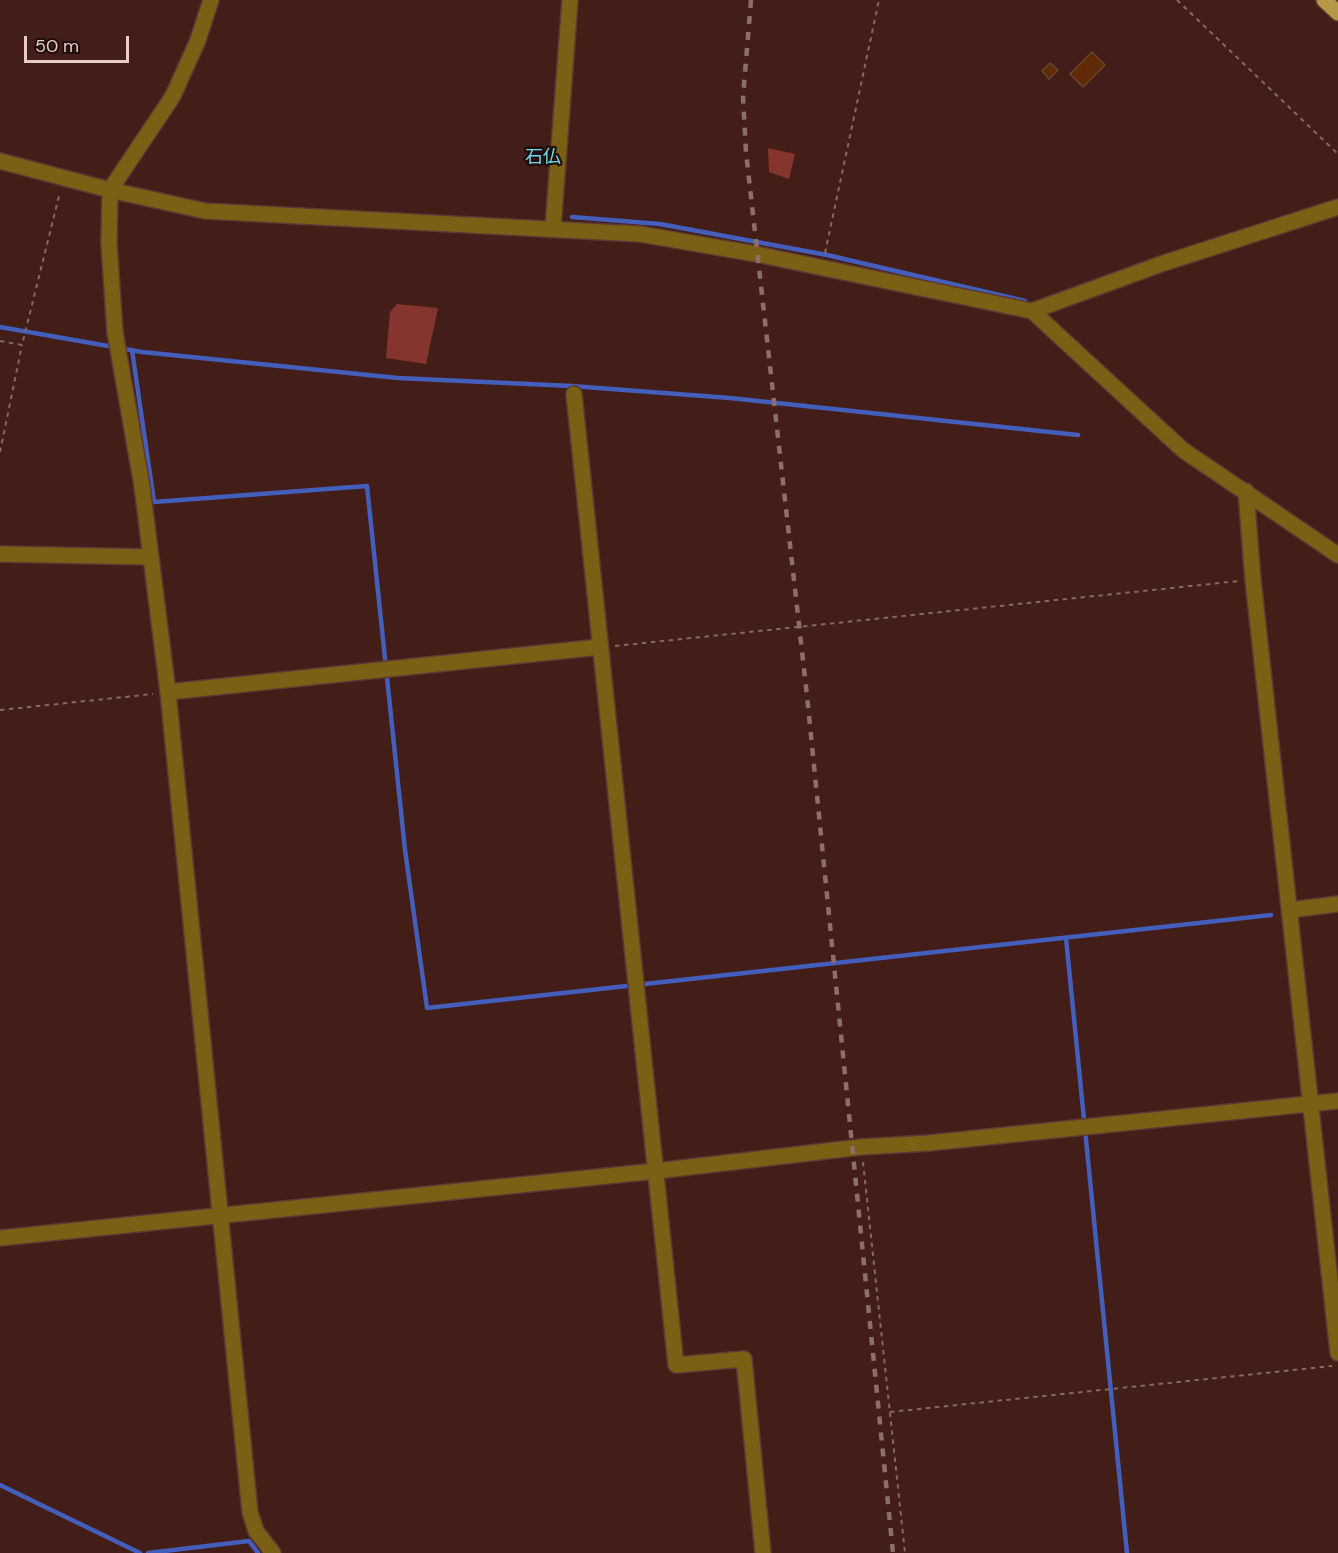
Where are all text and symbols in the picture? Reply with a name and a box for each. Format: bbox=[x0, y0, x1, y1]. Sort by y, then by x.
scale bar bbox=[27, 24, 132, 62]
text: 50 m bbox=[35, 34, 79, 58]
district label: 石仏 bbox=[525, 147, 561, 169]

